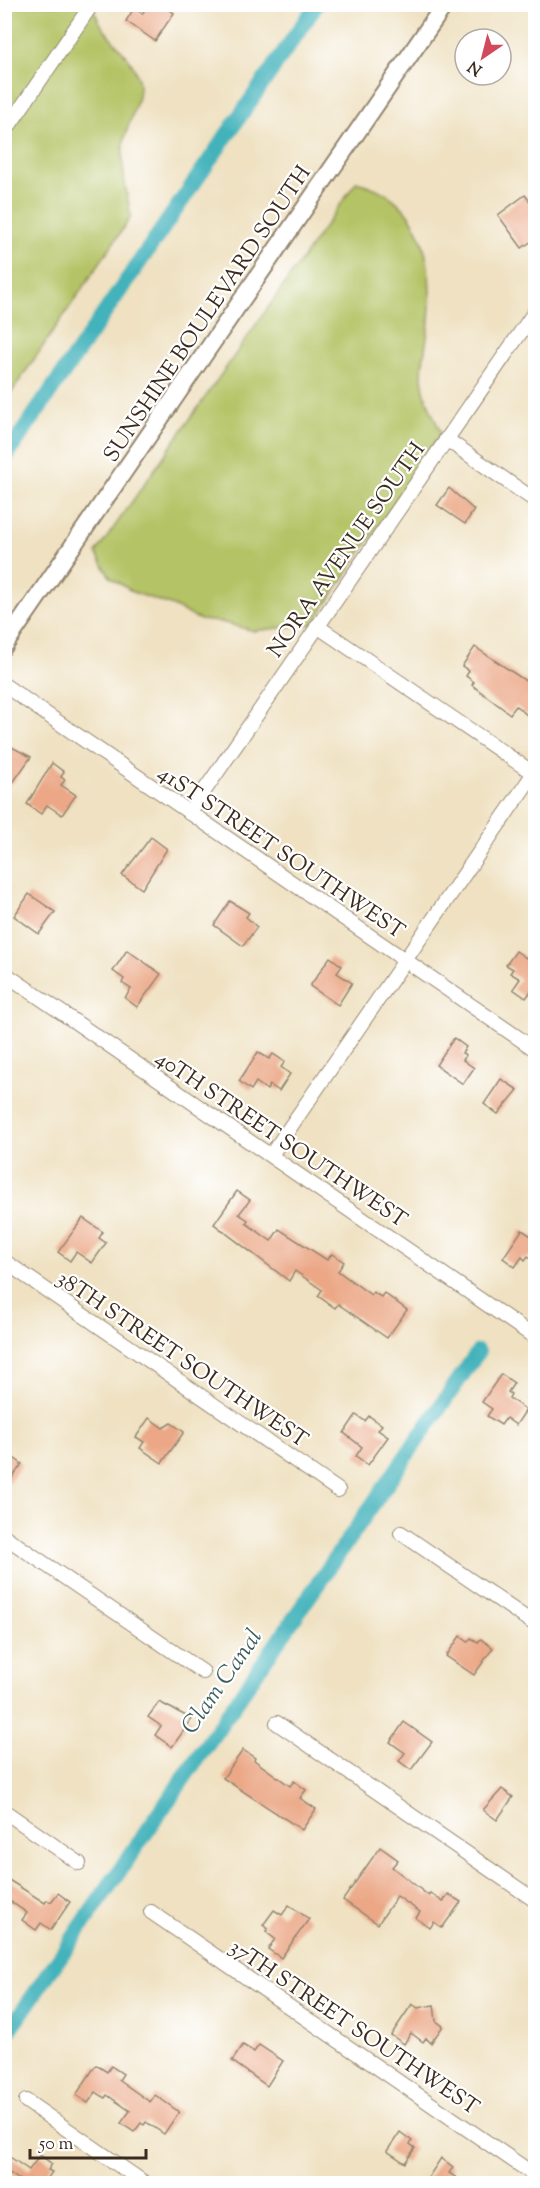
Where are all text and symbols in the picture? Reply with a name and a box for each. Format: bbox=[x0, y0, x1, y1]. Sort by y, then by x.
north arrow bbox=[453, 27, 513, 87]
text: N bbox=[464, 54, 488, 80]
street label: SUNSHINE BOULEVARD SOUTH bbox=[97, 160, 320, 470]
street label: NORA AVENUE SOUTH bbox=[261, 436, 434, 665]
street label: 41ST STREET SOUTHWEST bbox=[150, 759, 411, 949]
street label: 40TH STREET SOUTHWEST bbox=[148, 1044, 413, 1237]
street label: 38TH STREET SOUTHWEST bbox=[49, 1264, 314, 1457]
water label: Clam Canal bbox=[174, 1623, 271, 1742]
street label: 37TH STREET SOUTHWEST bbox=[222, 1933, 485, 2125]
scale bar bbox=[30, 2122, 146, 2160]
text: 50 m bbox=[38, 2132, 74, 2158]

